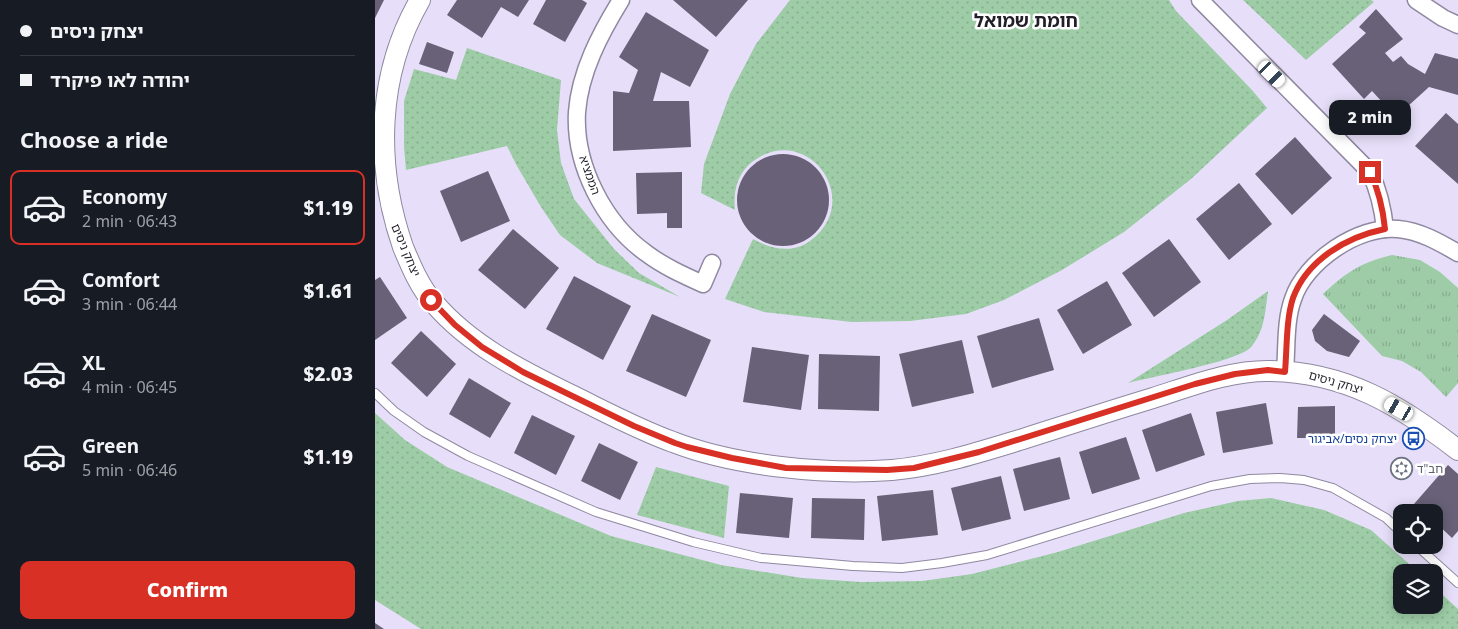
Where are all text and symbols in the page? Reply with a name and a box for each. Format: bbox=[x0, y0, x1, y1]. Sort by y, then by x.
district label: חומת שמואל bbox=[974, 8, 1078, 32]
text: יצחק ניסים bbox=[50, 18, 144, 44]
car bbox=[1256, 58, 1287, 90]
text: יהודה לאו פיקרד bbox=[50, 67, 190, 93]
callout: 2 min bbox=[1329, 100, 1411, 134]
text: 2 min bbox=[1348, 106, 1392, 128]
text: Choose a ride bbox=[20, 125, 168, 154]
street label: הממציא bbox=[575, 153, 605, 197]
route end bbox=[1359, 161, 1381, 183]
text: Economy bbox=[82, 184, 167, 210]
icon: car bbox=[22, 185, 67, 230]
text: $1.19 bbox=[303, 195, 353, 221]
text: 2 min · 06:43 bbox=[82, 210, 177, 232]
street label: יצחק ניסים bbox=[387, 221, 425, 279]
text: Comfort bbox=[82, 267, 160, 293]
icon: car bbox=[22, 268, 67, 313]
text: $1.61 bbox=[303, 278, 353, 304]
route start bbox=[420, 289, 442, 311]
text: 3 min · 06:44 bbox=[82, 293, 177, 315]
text: XL bbox=[82, 350, 105, 376]
icon: car bbox=[22, 351, 67, 396]
text: $2.03 bbox=[303, 361, 353, 387]
street label: יצחק ניסים bbox=[1307, 366, 1365, 398]
text: 4 min · 06:45 bbox=[82, 376, 177, 398]
car bbox=[1382, 395, 1415, 423]
bus stop icon: יצחק נסים/אביגור bbox=[1401, 426, 1425, 450]
place label: יצחק נסים/אביגור bbox=[1308, 430, 1397, 447]
text: Green bbox=[82, 433, 139, 459]
icon: car bbox=[22, 434, 67, 479]
text: $1.19 bbox=[303, 444, 353, 470]
synagogue icon: חב"ד bbox=[1389, 456, 1413, 480]
text: 5 min · 06:46 bbox=[82, 459, 177, 481]
place label: חב"ד bbox=[1417, 460, 1443, 477]
map controls bbox=[1393, 504, 1443, 614]
button: locate bbox=[1393, 504, 1443, 554]
button: Confirm bbox=[20, 561, 355, 619]
button: layers bbox=[1393, 564, 1443, 614]

